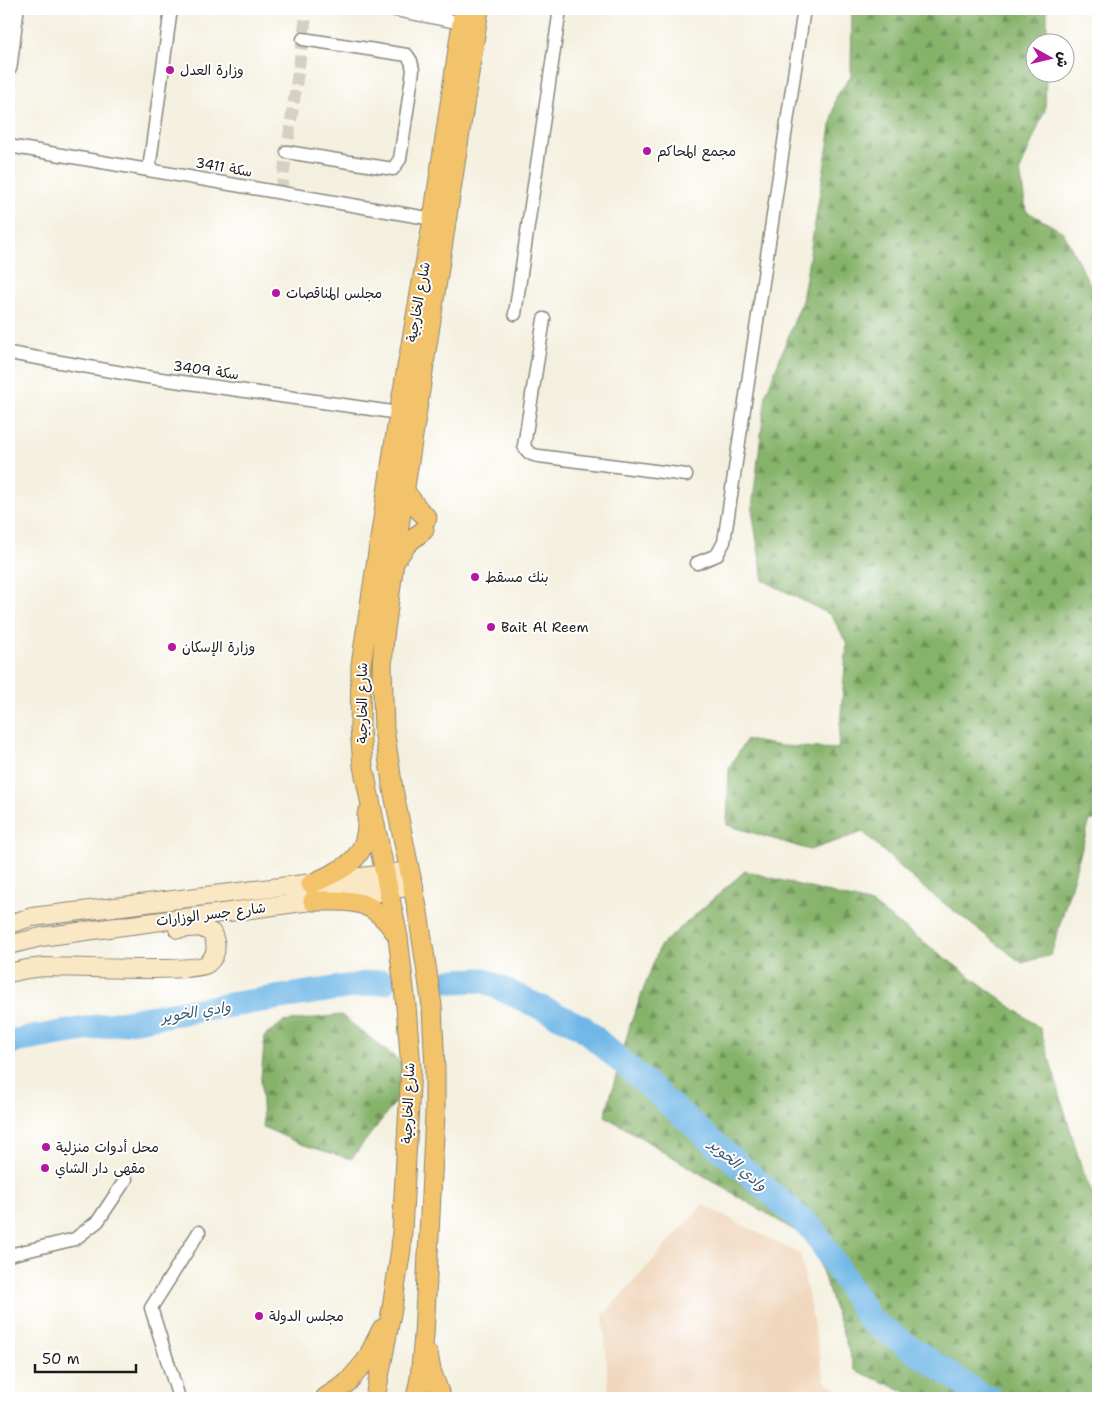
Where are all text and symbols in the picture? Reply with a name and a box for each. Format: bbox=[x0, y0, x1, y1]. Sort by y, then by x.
north arrow bbox=[1024, 32, 1074, 82]
text: ش bbox=[1053, 51, 1073, 69]
place label: وزارة العدل bbox=[180, 61, 244, 79]
marker: وزارة العدل bbox=[164, 64, 176, 76]
place label: مجمع المحاكم bbox=[657, 142, 736, 162]
marker: مجمع المحاكم bbox=[641, 145, 653, 157]
street label: سكة 3411 bbox=[194, 153, 254, 181]
street label: شارع الخارجية bbox=[402, 260, 435, 344]
place label: مجلس المناقصات bbox=[286, 284, 382, 302]
marker: مجلس المناقصات bbox=[270, 287, 282, 299]
street label: سكة 3409 bbox=[172, 356, 240, 384]
place label: بنك مسقط bbox=[485, 568, 549, 586]
marker: بنك مسقط bbox=[469, 571, 481, 583]
place label: Bait Al Reem bbox=[501, 618, 589, 636]
marker: Bait Al Reem bbox=[485, 621, 497, 633]
place label: وزارة الإسكان bbox=[182, 638, 255, 657]
marker: وزارة الإسكان bbox=[166, 641, 178, 653]
street label: شارع الخارجية bbox=[353, 662, 372, 744]
street label: شارع جسر الوزارات bbox=[155, 898, 267, 931]
water label: وادي الخوير bbox=[158, 997, 232, 1029]
street label: شارع الخارجية bbox=[398, 1062, 419, 1144]
water label: وادي الخوير bbox=[703, 1133, 771, 1196]
place label: محل أدوات منزلية bbox=[56, 1138, 159, 1156]
marker: محل أدوات منزلية bbox=[40, 1141, 52, 1153]
place label: مقهى دار الشاي bbox=[55, 1159, 145, 1179]
marker: مقهى دار الشاي bbox=[39, 1162, 51, 1174]
place label: مجلس الدولة bbox=[269, 1307, 344, 1325]
marker: مجلس الدولة bbox=[253, 1310, 265, 1322]
scale bar bbox=[35, 1342, 136, 1374]
text: 50 m bbox=[42, 1349, 80, 1369]

